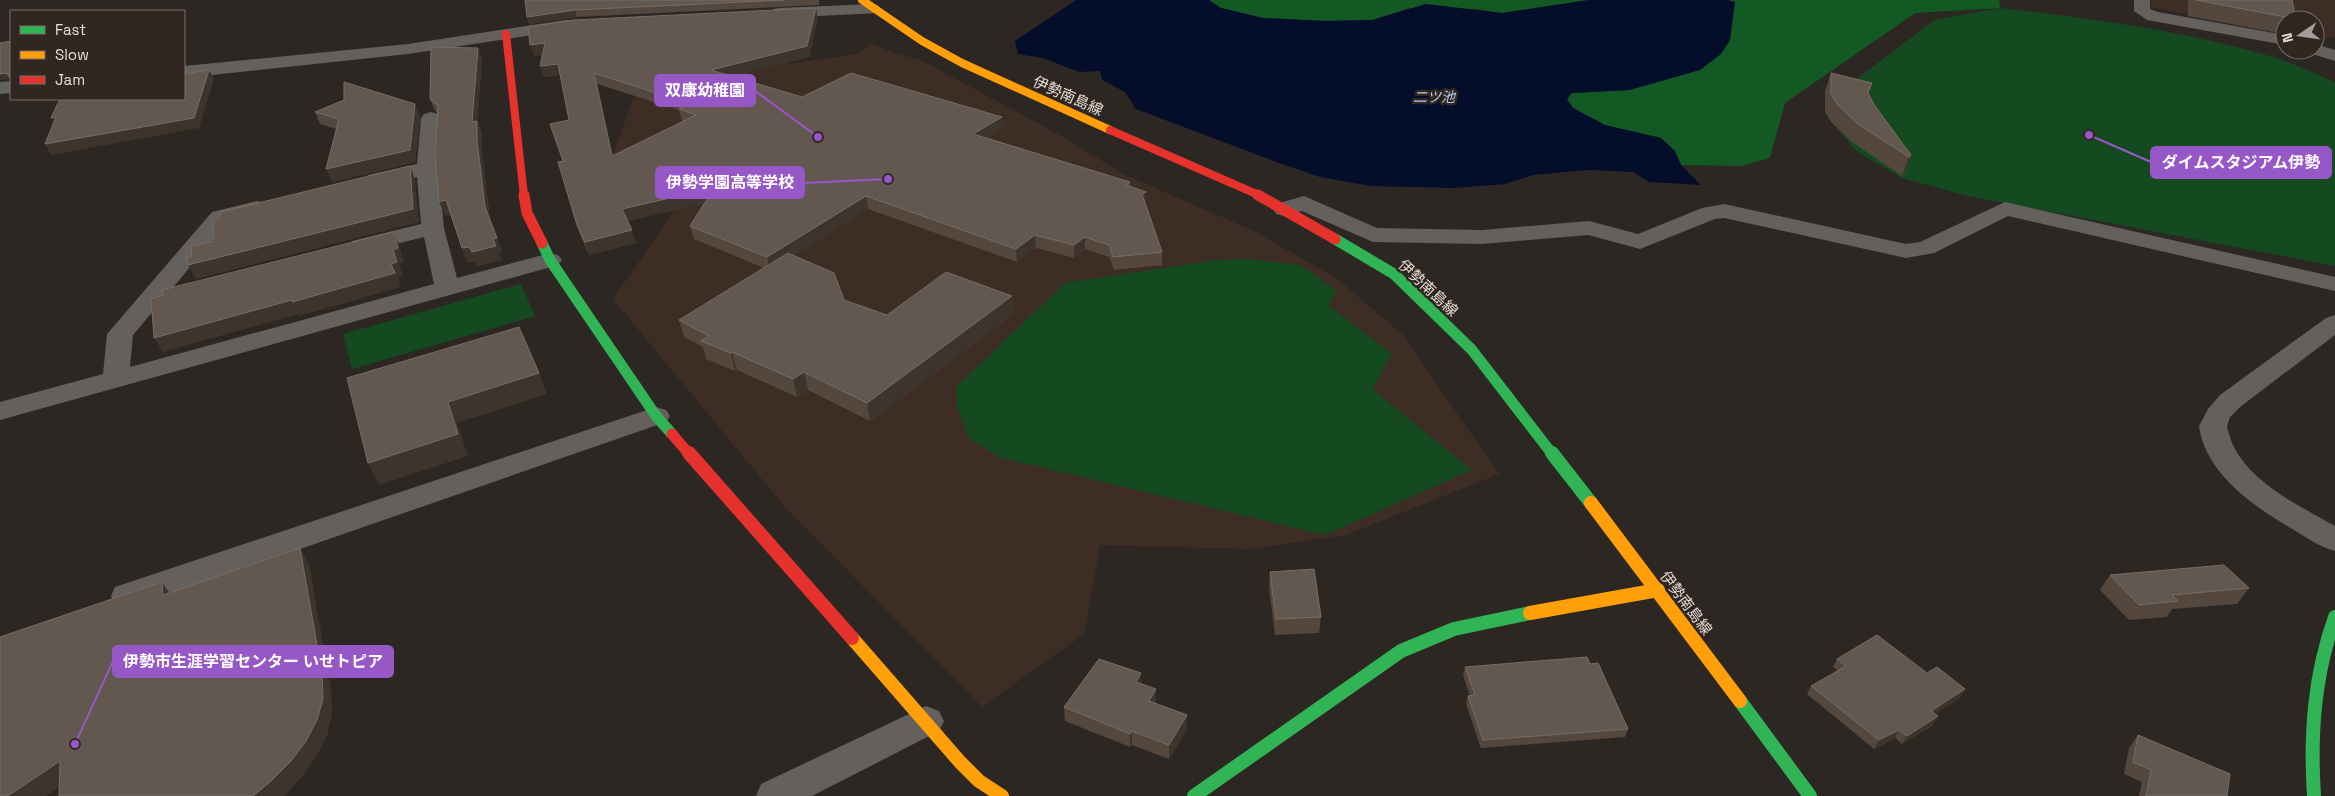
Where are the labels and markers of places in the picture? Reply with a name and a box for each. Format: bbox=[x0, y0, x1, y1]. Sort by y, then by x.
callout: 双康幼稚園 bbox=[655, 75, 755, 106]
callout: ダイムスタジアム伊勢 bbox=[2151, 147, 2331, 178]
callout: 伊勢学園高等学校 bbox=[656, 167, 804, 198]
callout: 伊勢市生涯学習センター いせトピア bbox=[113, 646, 393, 677]

